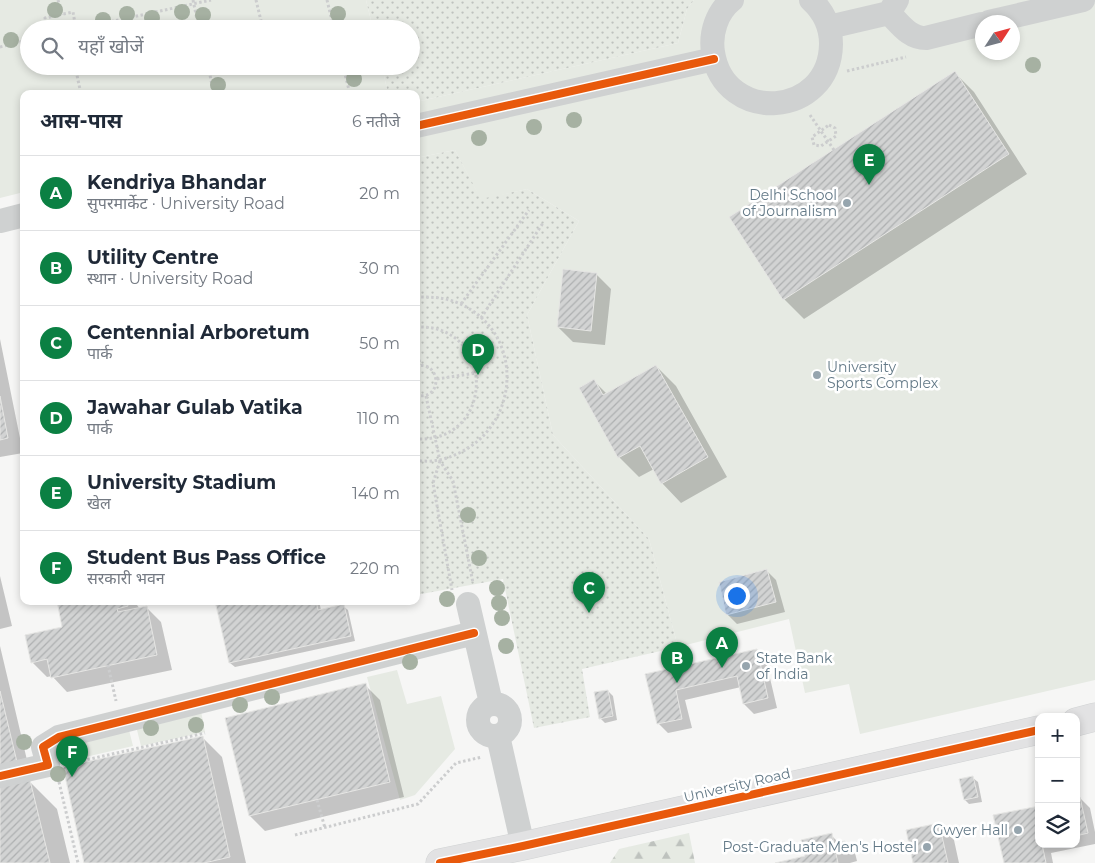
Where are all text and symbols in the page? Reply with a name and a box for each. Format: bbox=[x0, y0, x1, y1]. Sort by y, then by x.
north arrow bbox=[975, 15, 1020, 60]
search box bbox=[20, 20, 420, 75]
icon: search bbox=[38, 34, 66, 62]
text: यहाँ खोजें bbox=[78, 35, 144, 58]
text: आस-पास bbox=[40, 108, 122, 133]
text: 6 नतीजे bbox=[352, 112, 400, 131]
pin: E bbox=[853, 144, 885, 185]
text: Kendriya Bhandar bbox=[87, 171, 267, 194]
text: A bbox=[50, 184, 62, 203]
text: 20 m bbox=[359, 184, 400, 203]
place label: Delhi School of Journalism bbox=[742, 186, 837, 220]
text: सुपरमार्केट · University Road bbox=[87, 194, 285, 213]
marker: Delhi School of Journalism bbox=[841, 197, 853, 209]
text: Utility Centre bbox=[87, 246, 219, 269]
text: B bbox=[50, 259, 62, 278]
text: 30 m bbox=[359, 259, 400, 278]
text: स्थान · University Road bbox=[87, 269, 253, 288]
text: Centennial Arboretum bbox=[87, 321, 310, 344]
text: C bbox=[50, 334, 62, 353]
text: 50 m bbox=[359, 334, 400, 353]
pin: D bbox=[462, 334, 494, 375]
text: पार्क bbox=[87, 344, 113, 363]
place label: University Sports Complex bbox=[827, 358, 939, 392]
marker: University Sports Complex bbox=[811, 369, 823, 381]
text: Jawahar Gulab Vatika bbox=[87, 396, 303, 419]
text: D bbox=[49, 409, 63, 428]
text: 110 m bbox=[357, 409, 400, 428]
text: पार्क bbox=[87, 419, 113, 438]
text: University Stadium bbox=[87, 471, 276, 494]
text: E bbox=[51, 484, 61, 503]
text: 140 m bbox=[352, 484, 400, 503]
text: खेल bbox=[87, 494, 111, 513]
text: Student Bus Pass Office bbox=[87, 546, 326, 569]
text: F bbox=[51, 559, 61, 578]
text: 220 m bbox=[350, 559, 400, 578]
text: सरकारी भवन bbox=[87, 569, 165, 588]
pin: C bbox=[573, 572, 605, 613]
your location bbox=[724, 583, 750, 609]
pin: A bbox=[706, 627, 738, 668]
pin: B bbox=[661, 642, 693, 683]
place label: State Bank of India bbox=[756, 649, 833, 683]
marker: State Bank of India bbox=[740, 660, 752, 672]
map controls bbox=[1035, 713, 1080, 848]
button: + bbox=[1035, 713, 1080, 758]
pin: F bbox=[56, 736, 88, 777]
button: − bbox=[1035, 758, 1080, 803]
street label: University Road bbox=[682, 764, 792, 806]
button: layers bbox=[1035, 803, 1080, 848]
place label: Gwyer Hall bbox=[933, 821, 1008, 839]
marker: Gwyer Hall bbox=[1012, 824, 1024, 836]
place label: Post-Graduate Men's Hostel bbox=[722, 838, 917, 856]
marker: Post-Graduate Men's Hostel bbox=[921, 841, 933, 853]

